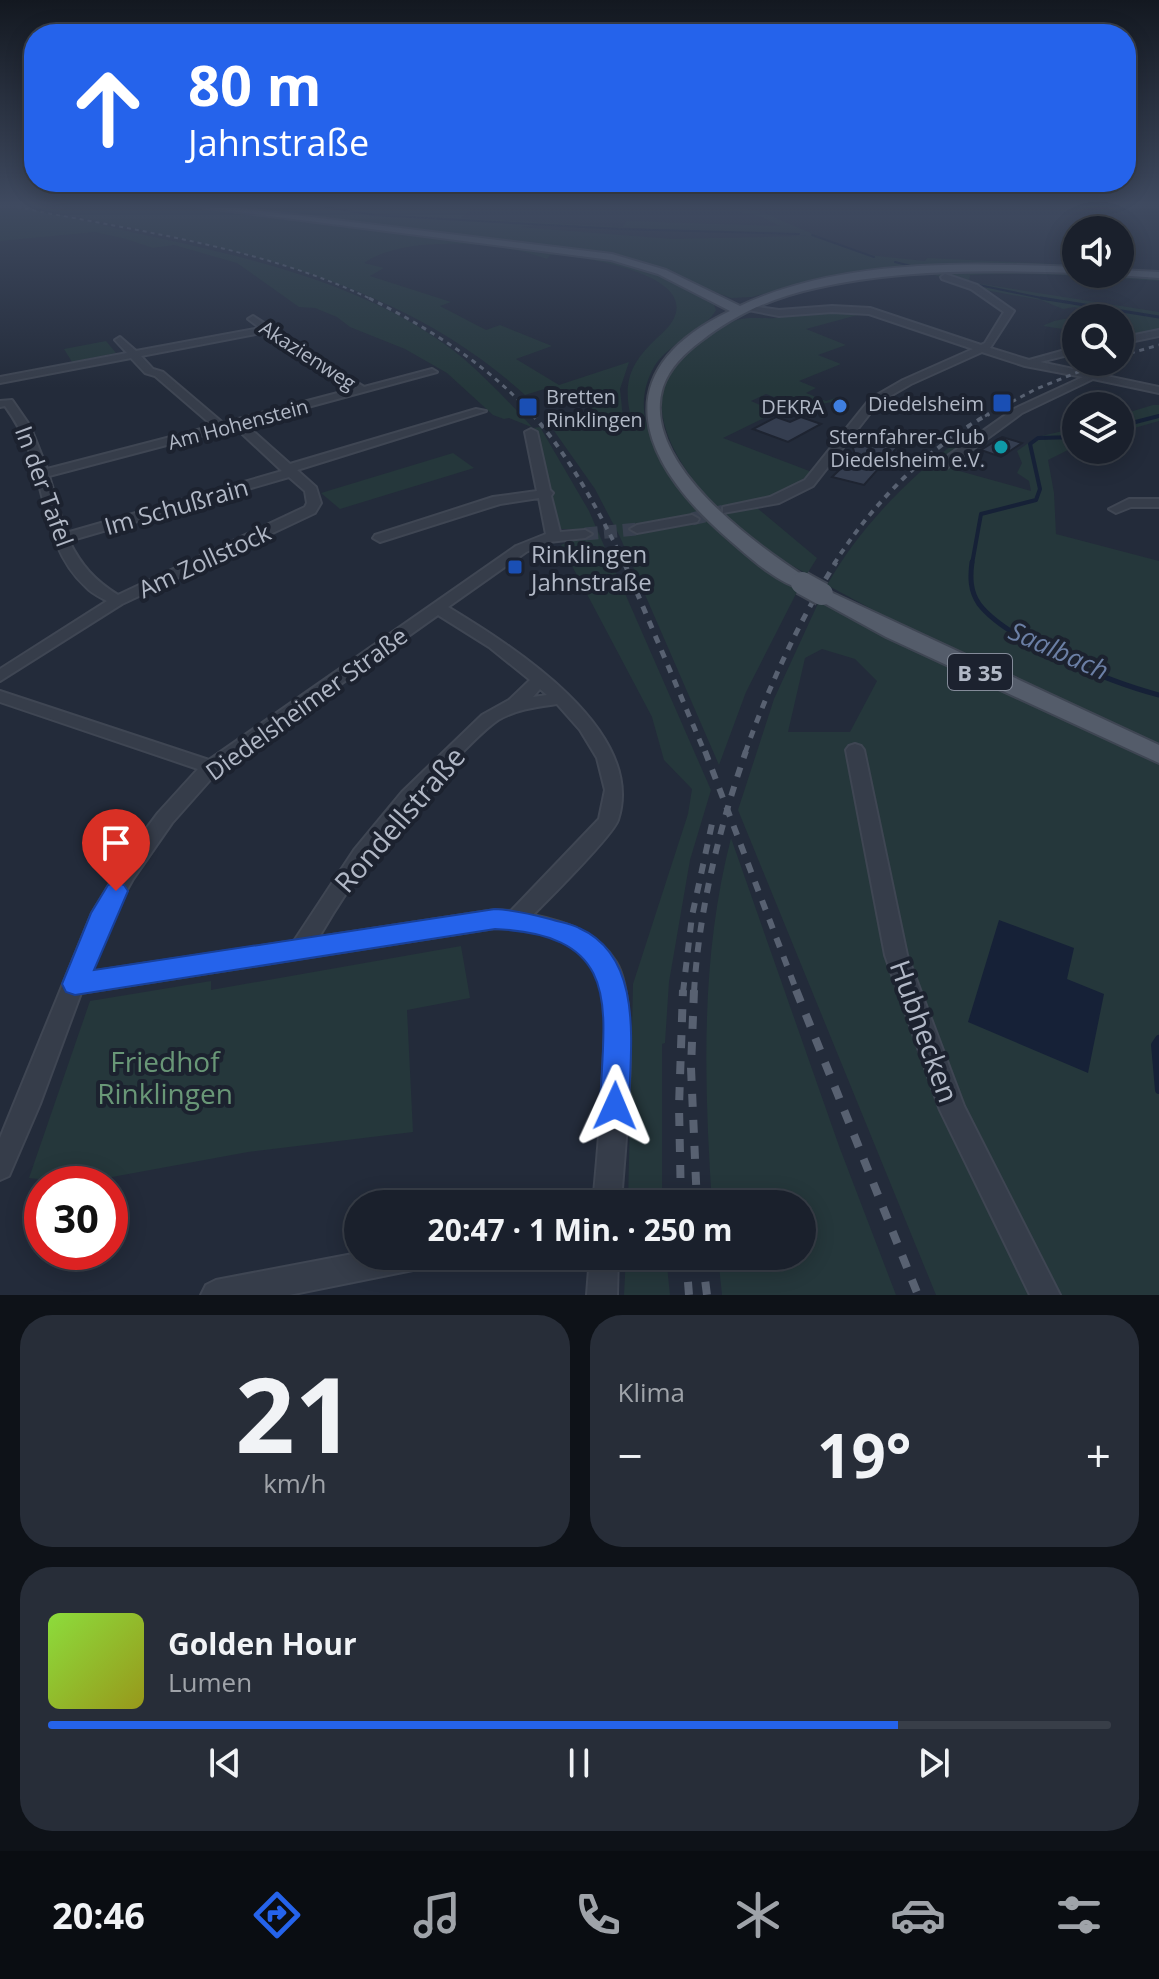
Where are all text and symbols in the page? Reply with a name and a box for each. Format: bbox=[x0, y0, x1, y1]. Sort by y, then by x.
text: 80 m bbox=[188, 46, 322, 122]
icon: ahead bbox=[56, 56, 160, 160]
text: Jahnstraße bbox=[188, 118, 369, 167]
map controls bbox=[1062, 216, 1134, 464]
button: sound bbox=[1062, 216, 1134, 288]
button: search bbox=[1062, 304, 1134, 376]
street label: Akazienweg bbox=[255, 314, 362, 396]
place label: Bretten Rinklingen bbox=[546, 383, 643, 433]
place label: Diedelsheim bbox=[868, 390, 984, 417]
street label: Am Hohenstein bbox=[165, 392, 311, 456]
marker: Diedelsheim bbox=[991, 392, 1013, 414]
button: layers bbox=[1062, 392, 1134, 464]
place label: DEKRA bbox=[761, 393, 824, 420]
marker: Bretten Rinklingen bbox=[517, 396, 539, 418]
marker: DEKRA bbox=[831, 397, 849, 415]
street label: In der Tafel bbox=[8, 421, 82, 551]
place label: Sternfahrer-Club Diedelsheim e.V. bbox=[829, 423, 985, 473]
marker: Sternfahrer-Club Diedelsheim e.V. bbox=[992, 438, 1010, 456]
street label: Im Schußrain bbox=[100, 470, 252, 542]
street label: Am Zollstock bbox=[132, 515, 276, 605]
place label: Rinklingen Jahnstraße bbox=[529, 537, 652, 598]
marker: Rinklingen Jahnstraße bbox=[506, 558, 524, 576]
water label: Saalbach bbox=[1003, 612, 1115, 688]
street label: Diedelsheimer Straße bbox=[198, 619, 414, 787]
road number: B 35 bbox=[948, 654, 1012, 690]
street label: Rondellstraße bbox=[325, 738, 473, 900]
pin bbox=[82, 809, 150, 891]
icon: arrive bbox=[94, 821, 138, 865]
street label: Hubhecken bbox=[882, 955, 968, 1107]
park label: Friedhof Rinklingen bbox=[97, 1042, 233, 1112]
position arrow bbox=[573, 1064, 657, 1148]
speed limit sign: 30 bbox=[24, 1166, 128, 1270]
text: 20:47 · 1 Min. · 250 m bbox=[428, 1209, 732, 1250]
text: 21 bbox=[235, 1342, 354, 1483]
text: Klima bbox=[618, 1374, 685, 1410]
text: 19° bbox=[817, 1414, 911, 1496]
text: − bbox=[618, 1425, 643, 1485]
text: + bbox=[1086, 1425, 1111, 1485]
text: km/h bbox=[263, 1465, 326, 1501]
text: Golden Hour bbox=[168, 1623, 357, 1664]
text: Lumen bbox=[168, 1664, 252, 1700]
icon: previous bbox=[203, 1741, 247, 1785]
icon: pause bbox=[557, 1741, 601, 1785]
icon: next bbox=[912, 1741, 956, 1785]
icon: directions bbox=[249, 1887, 305, 1943]
icon: music bbox=[409, 1887, 465, 1943]
icon: phone bbox=[570, 1887, 626, 1943]
icon: climate bbox=[730, 1887, 786, 1943]
icon: car bbox=[890, 1887, 946, 1943]
icon: filters bbox=[1051, 1887, 1107, 1943]
text: 20:46 bbox=[52, 1891, 145, 1940]

